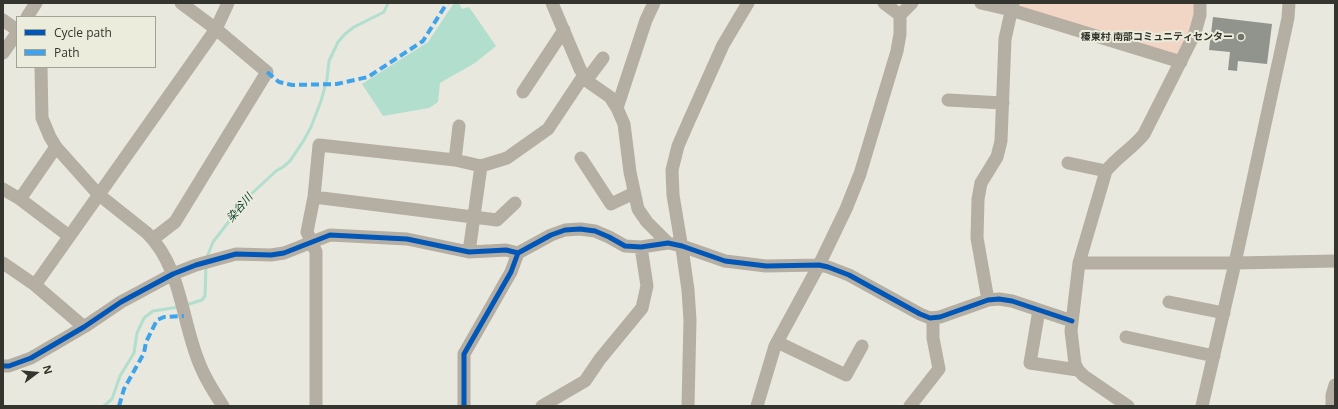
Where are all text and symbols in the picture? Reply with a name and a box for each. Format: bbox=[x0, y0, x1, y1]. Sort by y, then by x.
legend bbox=[16, 16, 156, 68]
text: Cycle path bbox=[54, 24, 112, 41]
place label: 榛東村 南部コミュニティセンター bbox=[1080, 31, 1233, 43]
marker: 榛東村 南部コミュニティセンター bbox=[1236, 32, 1246, 42]
text: Path bbox=[54, 44, 80, 61]
water label: 染谷川 bbox=[224, 191, 256, 225]
north arrow bbox=[16, 353, 56, 393]
text: N bbox=[40, 363, 56, 376]

